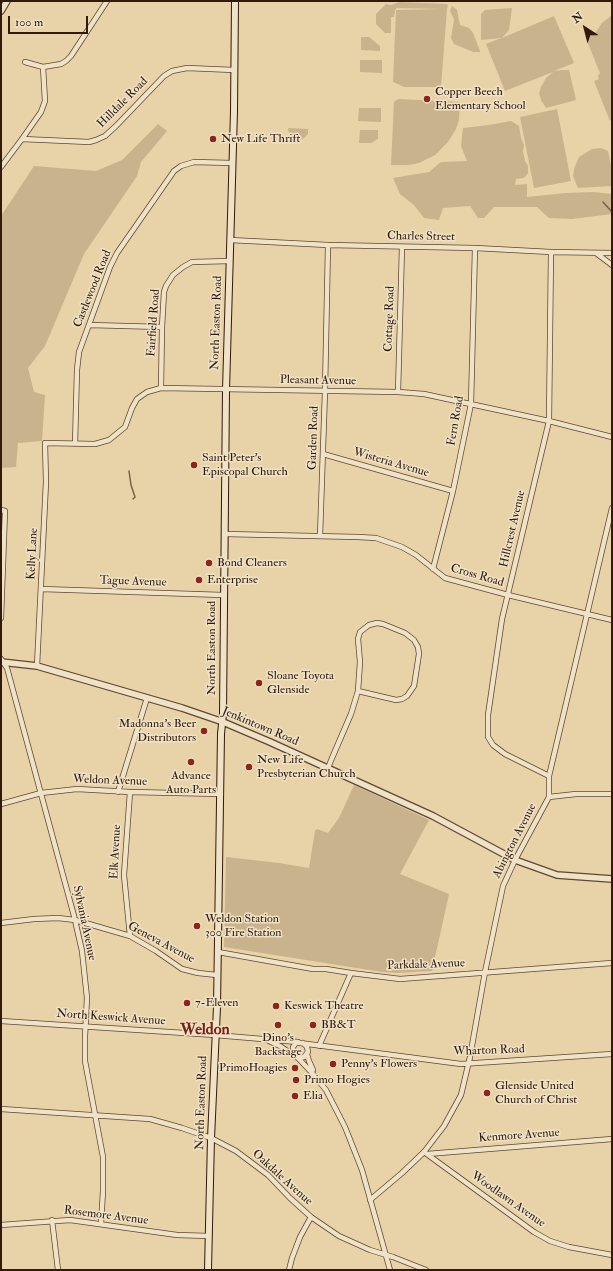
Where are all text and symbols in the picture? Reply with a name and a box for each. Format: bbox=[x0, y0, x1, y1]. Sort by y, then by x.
scale bar bbox=[10, 8, 90, 34]
north arrow bbox=[565, 8, 605, 48]
text: N bbox=[570, 10, 585, 26]
text: 100 m bbox=[15, 15, 43, 30]
street label: Hilldale Road bbox=[95, 75, 151, 131]
place label: Copper Beech Elementary School bbox=[435, 85, 526, 113]
marker: Copper Beech Elementary School bbox=[422, 94, 432, 104]
place label: New Life Thrift bbox=[221, 132, 300, 146]
marker: New Life Thrift bbox=[208, 134, 218, 144]
street label: Charles Street bbox=[387, 229, 455, 245]
street label: Castlewood Road bbox=[71, 248, 115, 330]
street label: North Easton Road bbox=[208, 276, 226, 370]
street label: Cottage Road bbox=[382, 286, 398, 352]
street label: Fairfield Road bbox=[144, 289, 164, 357]
street label: Pleasant Avenue bbox=[280, 373, 356, 389]
street label: Fern Road bbox=[445, 395, 467, 447]
street label: Garden Road bbox=[306, 406, 322, 470]
street label: Wisteria Avenue bbox=[351, 445, 431, 481]
place label: Saint Peter's Episcopal Church bbox=[202, 451, 288, 479]
marker: Saint Peter's Episcopal Church bbox=[189, 460, 199, 470]
street label: Hillcrest Avenue bbox=[497, 489, 529, 569]
street label: Kelly Lane bbox=[24, 528, 42, 580]
place label: Bond Cleaners bbox=[217, 556, 287, 570]
marker: Bond Cleaners bbox=[204, 558, 214, 568]
street label: Cross Road bbox=[449, 562, 505, 590]
place label: Enterprise bbox=[207, 573, 258, 587]
street label: Tague Avenue bbox=[99, 574, 167, 590]
marker: Enterprise bbox=[194, 575, 204, 585]
street label: North Easton Road bbox=[205, 601, 219, 695]
place label: Sloane Toyota Glenside bbox=[267, 669, 334, 697]
marker: Sloane Toyota Glenside bbox=[254, 678, 264, 688]
street label: Jenkintown Road bbox=[220, 704, 300, 750]
place label: Madonna's Beer Distributors bbox=[119, 717, 196, 745]
marker: Madonna's Beer Distributors bbox=[199, 726, 209, 736]
place label: New Life Presbyterian Church bbox=[257, 753, 356, 781]
marker: Advance Auto Parts bbox=[186, 757, 196, 767]
marker: New Life Presbyterian Church bbox=[244, 762, 254, 772]
place label: Advance Auto Parts bbox=[166, 769, 216, 797]
street label: Weldon Avenue bbox=[73, 773, 147, 789]
street label: Abington Avenue bbox=[490, 801, 540, 881]
street label: Elk Avenue bbox=[107, 824, 125, 880]
street label: Sylvania Avenue bbox=[69, 884, 99, 962]
place label: Weldon Station 300 Fire Station bbox=[205, 912, 282, 940]
street label: Geneva Avenue bbox=[125, 919, 197, 967]
marker: Weldon Station 300 Fire Station bbox=[192, 921, 202, 931]
street label: Parkdale Avenue bbox=[387, 956, 465, 974]
place label: 7-Eleven bbox=[195, 996, 239, 1010]
marker: 7-Eleven bbox=[182, 998, 192, 1008]
place label: Keswick Theatre bbox=[284, 999, 363, 1013]
marker: Keswick Theatre bbox=[271, 1001, 281, 1011]
street label: North Keswick Avenue bbox=[56, 1007, 166, 1029]
place label: BB&T bbox=[321, 1018, 356, 1032]
marker: Dino's Backstage bbox=[273, 1020, 283, 1030]
marker: BB&T bbox=[308, 1020, 318, 1030]
district label: Weldon bbox=[180, 1021, 230, 1041]
place label: Dino's Backstage bbox=[254, 1031, 302, 1059]
street label: Wharton Road bbox=[453, 1043, 525, 1059]
street label: North Easton Road bbox=[193, 1056, 211, 1150]
place label: Penny's Flowers bbox=[341, 1057, 417, 1071]
marker: Penny's Flowers bbox=[328, 1059, 338, 1069]
place label: PrimoHoagies bbox=[219, 1061, 287, 1075]
marker: PrimoHoagies bbox=[290, 1063, 300, 1073]
place label: Primo Hogies bbox=[304, 1073, 370, 1087]
marker: Primo Hogies bbox=[291, 1075, 301, 1085]
place label: Glenside United Church of Christ bbox=[495, 1079, 577, 1107]
marker: Glenside United Church of Christ bbox=[482, 1088, 492, 1098]
place label: Elia bbox=[303, 1089, 323, 1103]
marker: Elia bbox=[290, 1091, 300, 1101]
street label: Kenmore Avenue bbox=[478, 1126, 560, 1146]
street label: Oakdale Avenue bbox=[249, 1147, 315, 1209]
street label: Woodlawn Avenue bbox=[468, 1169, 548, 1231]
street label: Rosemore Avenue bbox=[63, 1204, 149, 1228]

